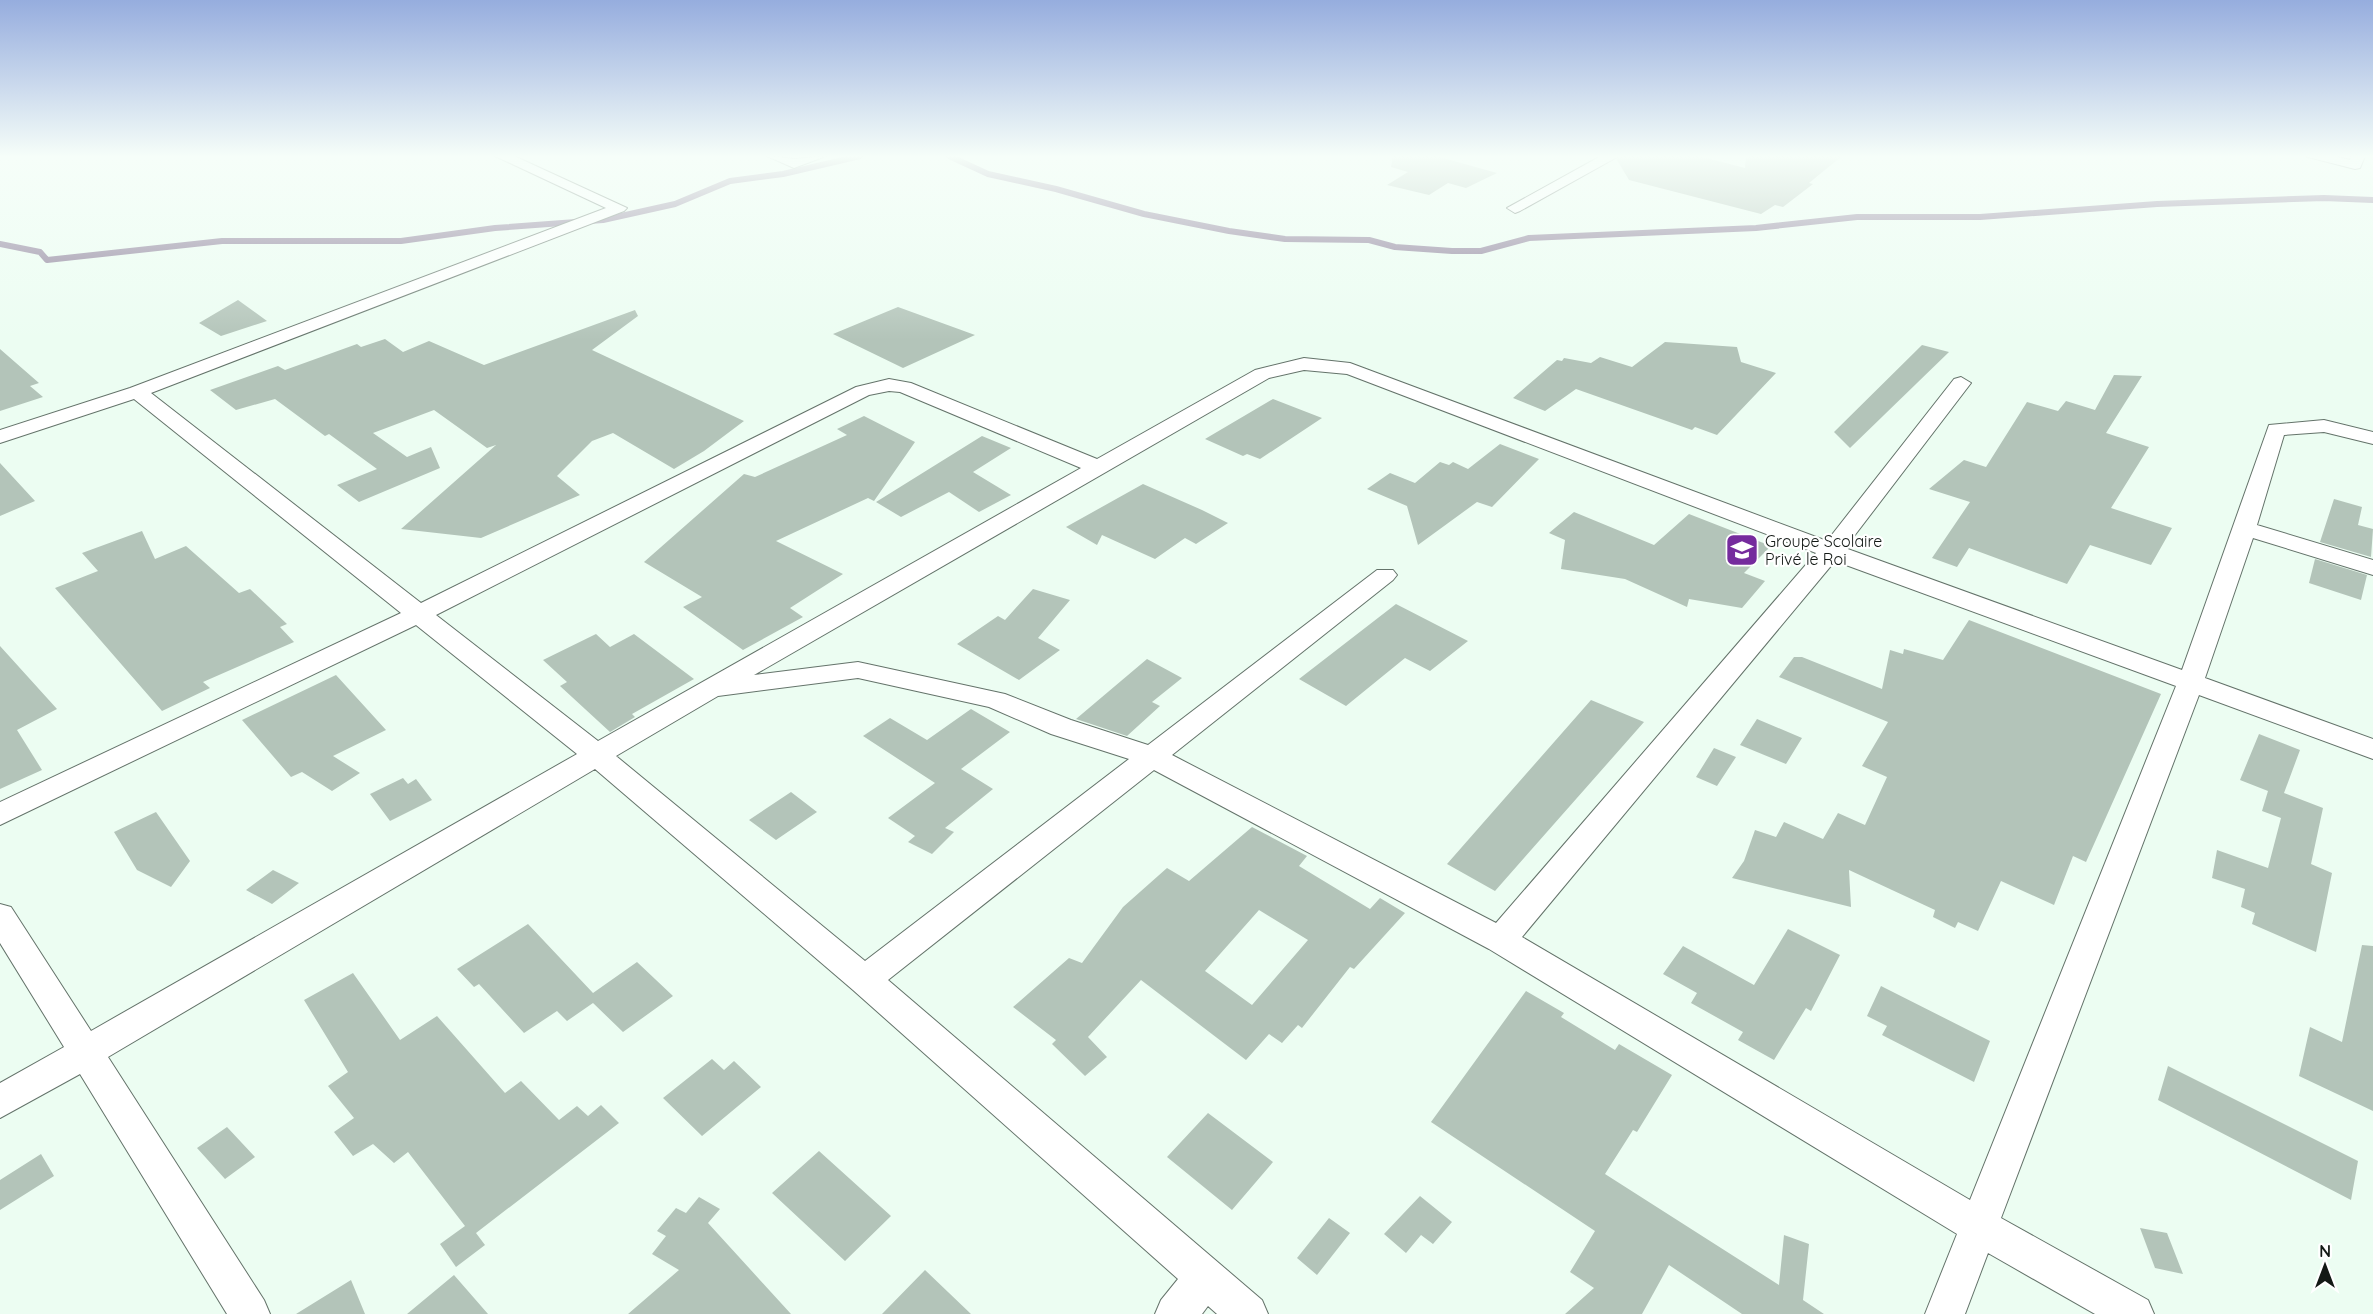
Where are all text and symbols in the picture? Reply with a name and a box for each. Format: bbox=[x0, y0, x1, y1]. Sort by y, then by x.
place label: Groupe Scolaire Privé le Roi bbox=[1765, 531, 1882, 569]
school or university icon: Groupe Scolaire Privé le Roi bbox=[1724, 532, 1760, 568]
north arrow bbox=[2295, 1236, 2355, 1296]
text: N bbox=[2319, 1241, 2331, 1261]

